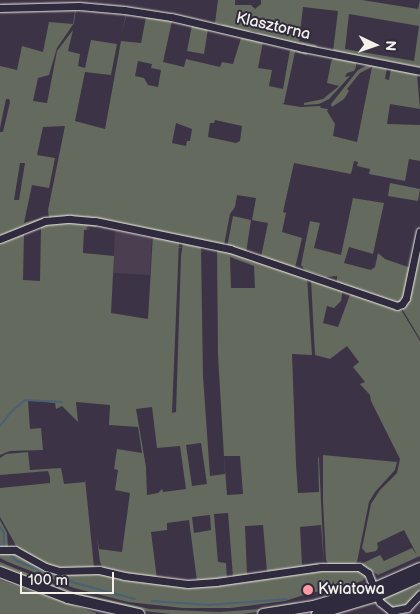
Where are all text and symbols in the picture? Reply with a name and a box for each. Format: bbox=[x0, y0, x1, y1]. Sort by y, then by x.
street label: Klasztorna bbox=[234, 9, 312, 45]
north arrow bbox=[350, 20, 400, 70]
text: N bbox=[382, 40, 399, 51]
scale bar bbox=[22, 562, 116, 594]
text: 100 m bbox=[28, 571, 68, 590]
place label: Kwiatowa bbox=[318, 580, 385, 600]
marker: Kwiatowa bbox=[302, 584, 314, 596]

